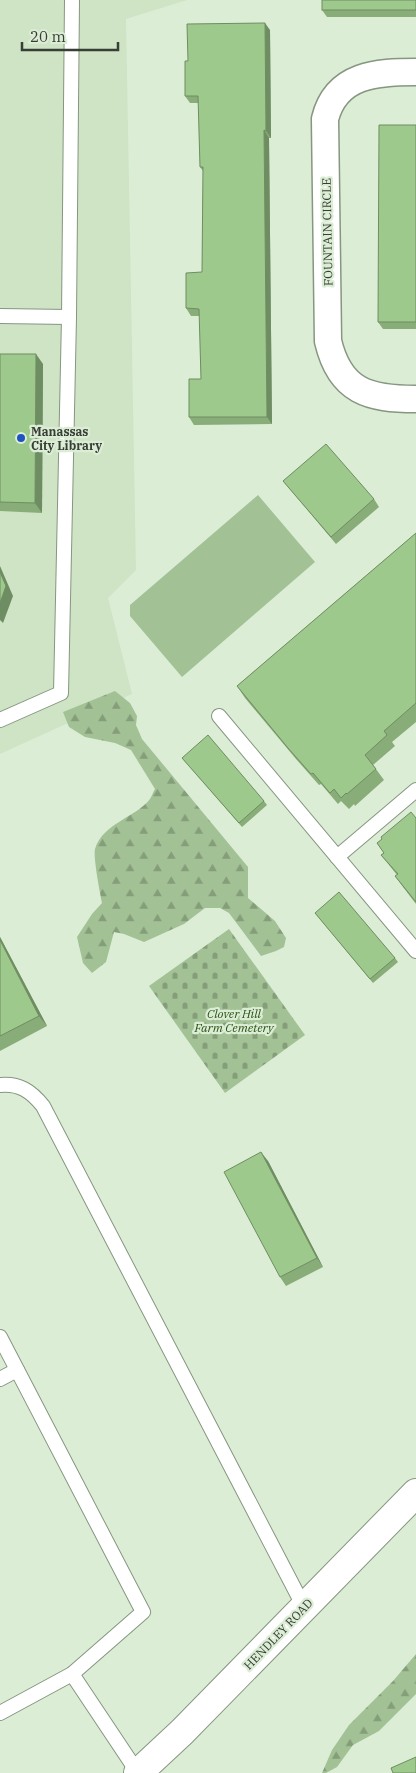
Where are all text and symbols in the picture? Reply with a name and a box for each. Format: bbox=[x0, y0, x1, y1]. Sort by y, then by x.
scale bar bbox=[22, 20, 119, 52]
text: 20 m bbox=[30, 27, 66, 46]
street label: FOUNTAIN CIRCLE bbox=[319, 178, 335, 286]
place label: Manassas City Library bbox=[31, 424, 102, 453]
marker: Manassas City Library bbox=[15, 432, 27, 444]
park label: Clover Hill Farm Cemetery bbox=[193, 1006, 275, 1035]
street label: HENDLEY ROAD bbox=[240, 1595, 316, 1673]

